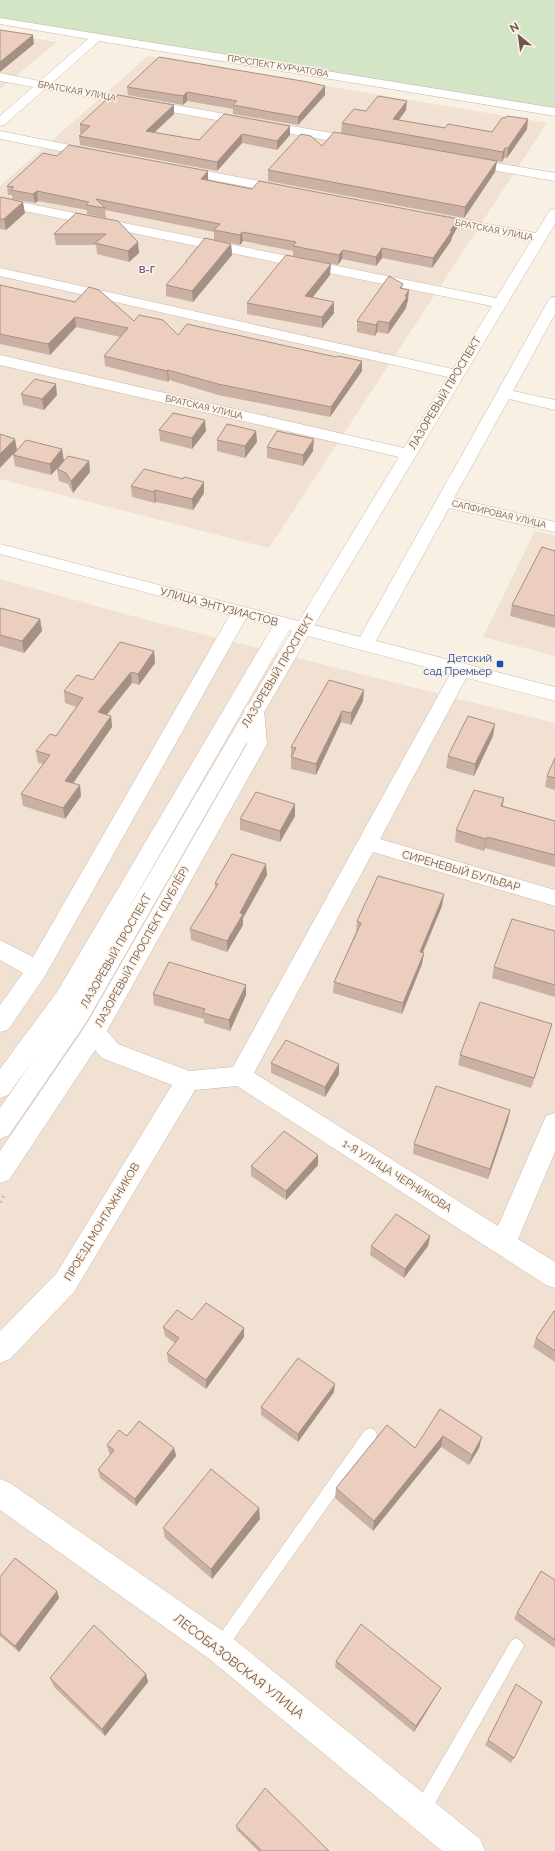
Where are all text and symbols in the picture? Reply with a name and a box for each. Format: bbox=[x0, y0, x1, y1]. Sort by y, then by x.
north arrow bbox=[499, 16, 539, 56]
text: N bbox=[508, 20, 521, 35]
street label: ПРОСПЕКТ КУРЧАТОВА bbox=[227, 53, 329, 79]
street label: БРАТСКАЯ УЛИЦА bbox=[37, 79, 117, 103]
street label: БРАТСКАЯ УЛИЦА bbox=[454, 218, 534, 242]
district label: В-Г bbox=[139, 264, 156, 275]
street label: ЛАЗОРЕВЫЙ ПРОСПЕКТ bbox=[406, 334, 484, 452]
street label: БРАТСКАЯ УЛИЦА bbox=[164, 393, 244, 421]
street label: САПФИРОВАЯ УЛИЦА bbox=[451, 498, 547, 530]
street label: УЛИЦА ЭНТУЗИАСТОВ bbox=[159, 585, 279, 629]
street label: ЛАЗОРЕВЫЙ ПРОСПЕКТ bbox=[239, 612, 317, 730]
place label: Детский сад Премьер bbox=[423, 652, 492, 678]
marker: Детский сад Премьер bbox=[495, 659, 505, 669]
street label: СИРЕНЕВЫЙ БУЛЬВАР bbox=[400, 848, 522, 894]
street label: ЛАЗОРЕВЫЙ ПРОСПЕКТ (ДУБЛЁР) bbox=[92, 864, 192, 1030]
street label: ЛАЗОРЕВЫЙ ПРОСПЕКТ bbox=[78, 892, 154, 1010]
street label: 1-Я УЛИЦА ЧЕРНИКОВА bbox=[340, 1137, 455, 1215]
street label: ПРОЕЗД МОНТАЖНИКОВ bbox=[62, 1161, 142, 1283]
street label: ЛЕСОБАЗОВСКАЯ УЛИЦА bbox=[171, 1610, 307, 1722]

